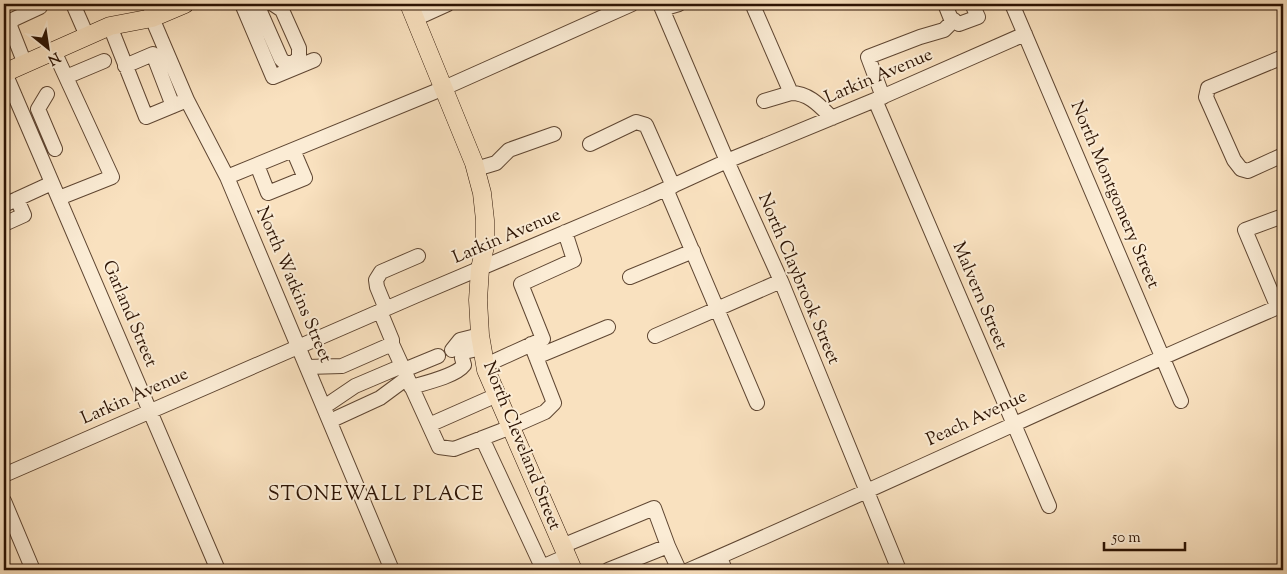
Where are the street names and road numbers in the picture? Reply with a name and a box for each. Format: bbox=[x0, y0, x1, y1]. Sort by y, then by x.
street label: Larkin Avenue bbox=[821, 43, 937, 111]
street label: North Montgomery Street bbox=[1063, 97, 1165, 293]
street label: North Claybrook Street bbox=[750, 189, 846, 369]
street label: North Watkins Street bbox=[248, 203, 338, 367]
street label: Larkin Avenue bbox=[449, 203, 565, 271]
street label: Malvern Street bbox=[945, 238, 1013, 354]
street label: Garland Street bbox=[95, 257, 163, 371]
street label: North Cleveland Street bbox=[475, 358, 567, 534]
street label: Larkin Avenue bbox=[77, 362, 193, 432]
street label: Peach Avenue bbox=[922, 384, 1032, 454]

